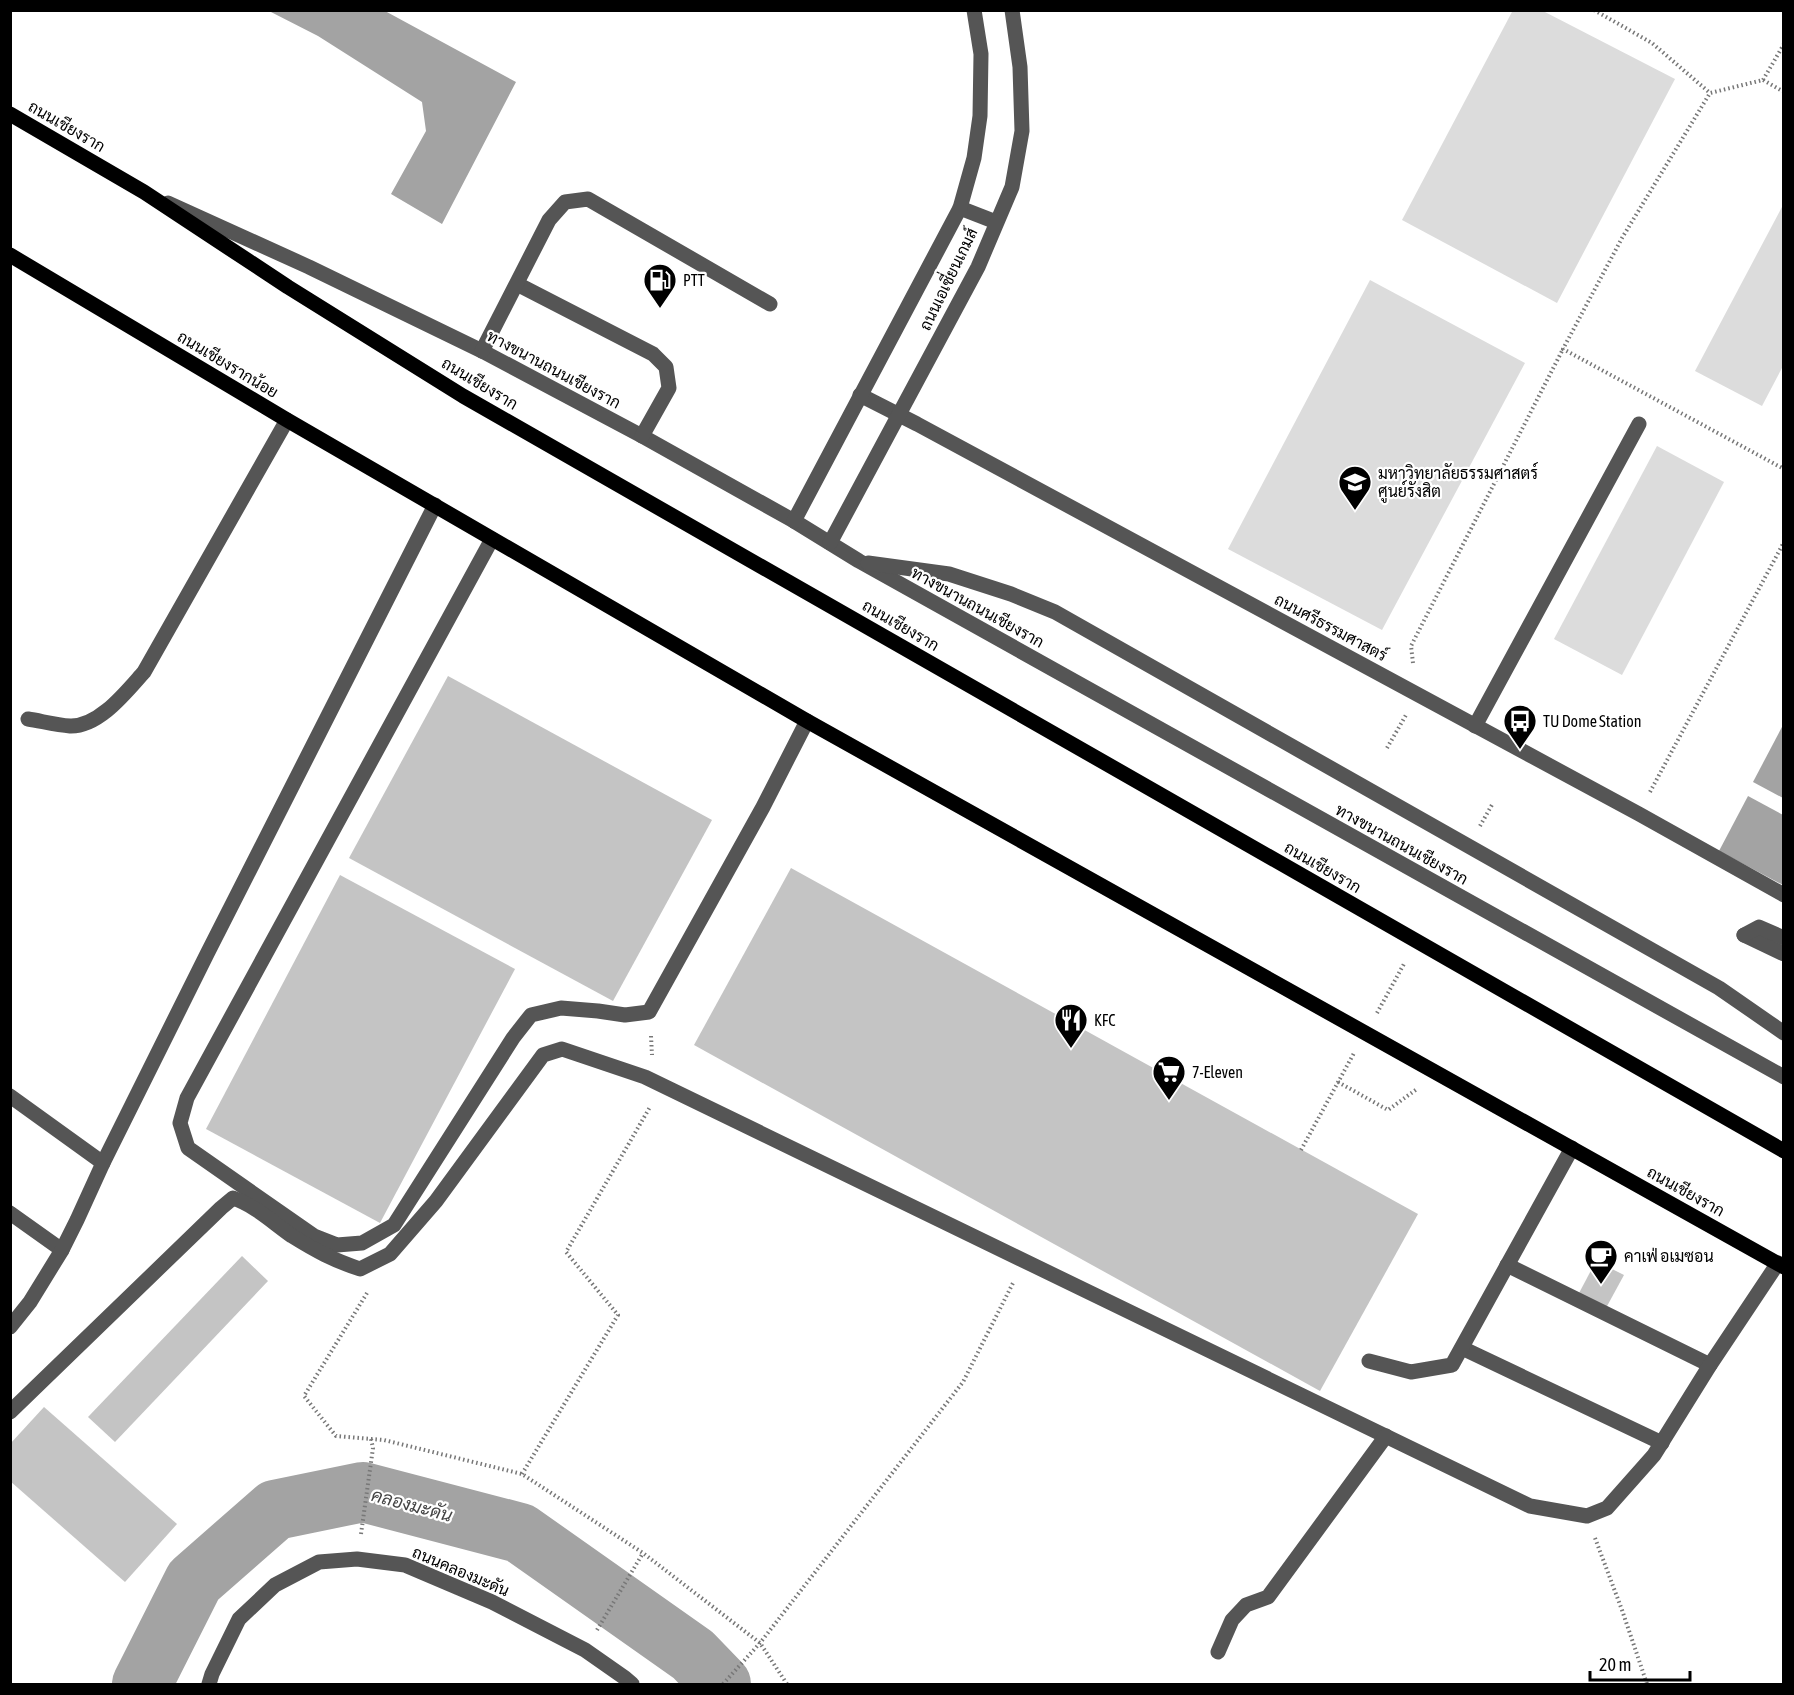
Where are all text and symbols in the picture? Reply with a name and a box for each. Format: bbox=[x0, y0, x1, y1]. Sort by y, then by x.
street label: ถนนเชียงราก bbox=[25, 95, 110, 155]
street label: ถนนเอเซี่ยนเกมส์ bbox=[911, 223, 981, 333]
fuel station icon: PTT bbox=[642, 262, 678, 309]
place label: PTT bbox=[683, 271, 705, 289]
street label: ทางขนานถนนเชียงราก bbox=[484, 324, 625, 412]
street label: ถนนเชียงรากน้อย bbox=[174, 325, 283, 401]
street label: ถนนเชียงราก bbox=[439, 352, 522, 413]
place label: มหาวิทยาลัยธรรมศาสตร์ ศูนย์รังสิต bbox=[1378, 461, 1538, 503]
school or university icon: มหาวิทยาลัยธรรมศาสตร์ ศูนย์รังสิต bbox=[1337, 464, 1373, 511]
street label: ทางขนานถนนเชียงราก bbox=[909, 561, 1048, 651]
street label: ถนนศรีธรรมศาสตร์ bbox=[1272, 587, 1392, 664]
street label: ถนนเชียงราก bbox=[859, 594, 944, 654]
bus stop icon: TU Dome Station bbox=[1502, 703, 1538, 750]
place label: TU Dome Station bbox=[1543, 712, 1641, 730]
street label: ทางขนานถนนเชียงราก bbox=[1333, 798, 1472, 888]
street label: ถนนเชียงราก bbox=[1281, 836, 1366, 896]
restaurant icon: KFC bbox=[1053, 1002, 1089, 1049]
place label: KFC bbox=[1094, 1011, 1116, 1029]
supermarket icon: 7-Eleven bbox=[1151, 1054, 1187, 1101]
place label: 7-Eleven bbox=[1192, 1063, 1243, 1081]
street label: ถนนเชียงราก bbox=[1644, 1161, 1729, 1220]
cafe icon: คาเฟ่ อเมซอน bbox=[1583, 1238, 1619, 1285]
place label: คาเฟ่ อเมซอน bbox=[1624, 1247, 1714, 1265]
water label: คลองมะดัน bbox=[369, 1484, 455, 1526]
street label: ถนนคลองมะดัน bbox=[410, 1542, 512, 1599]
scale bar bbox=[1590, 1644, 1690, 1682]
text: 20 m bbox=[1599, 1654, 1631, 1675]

